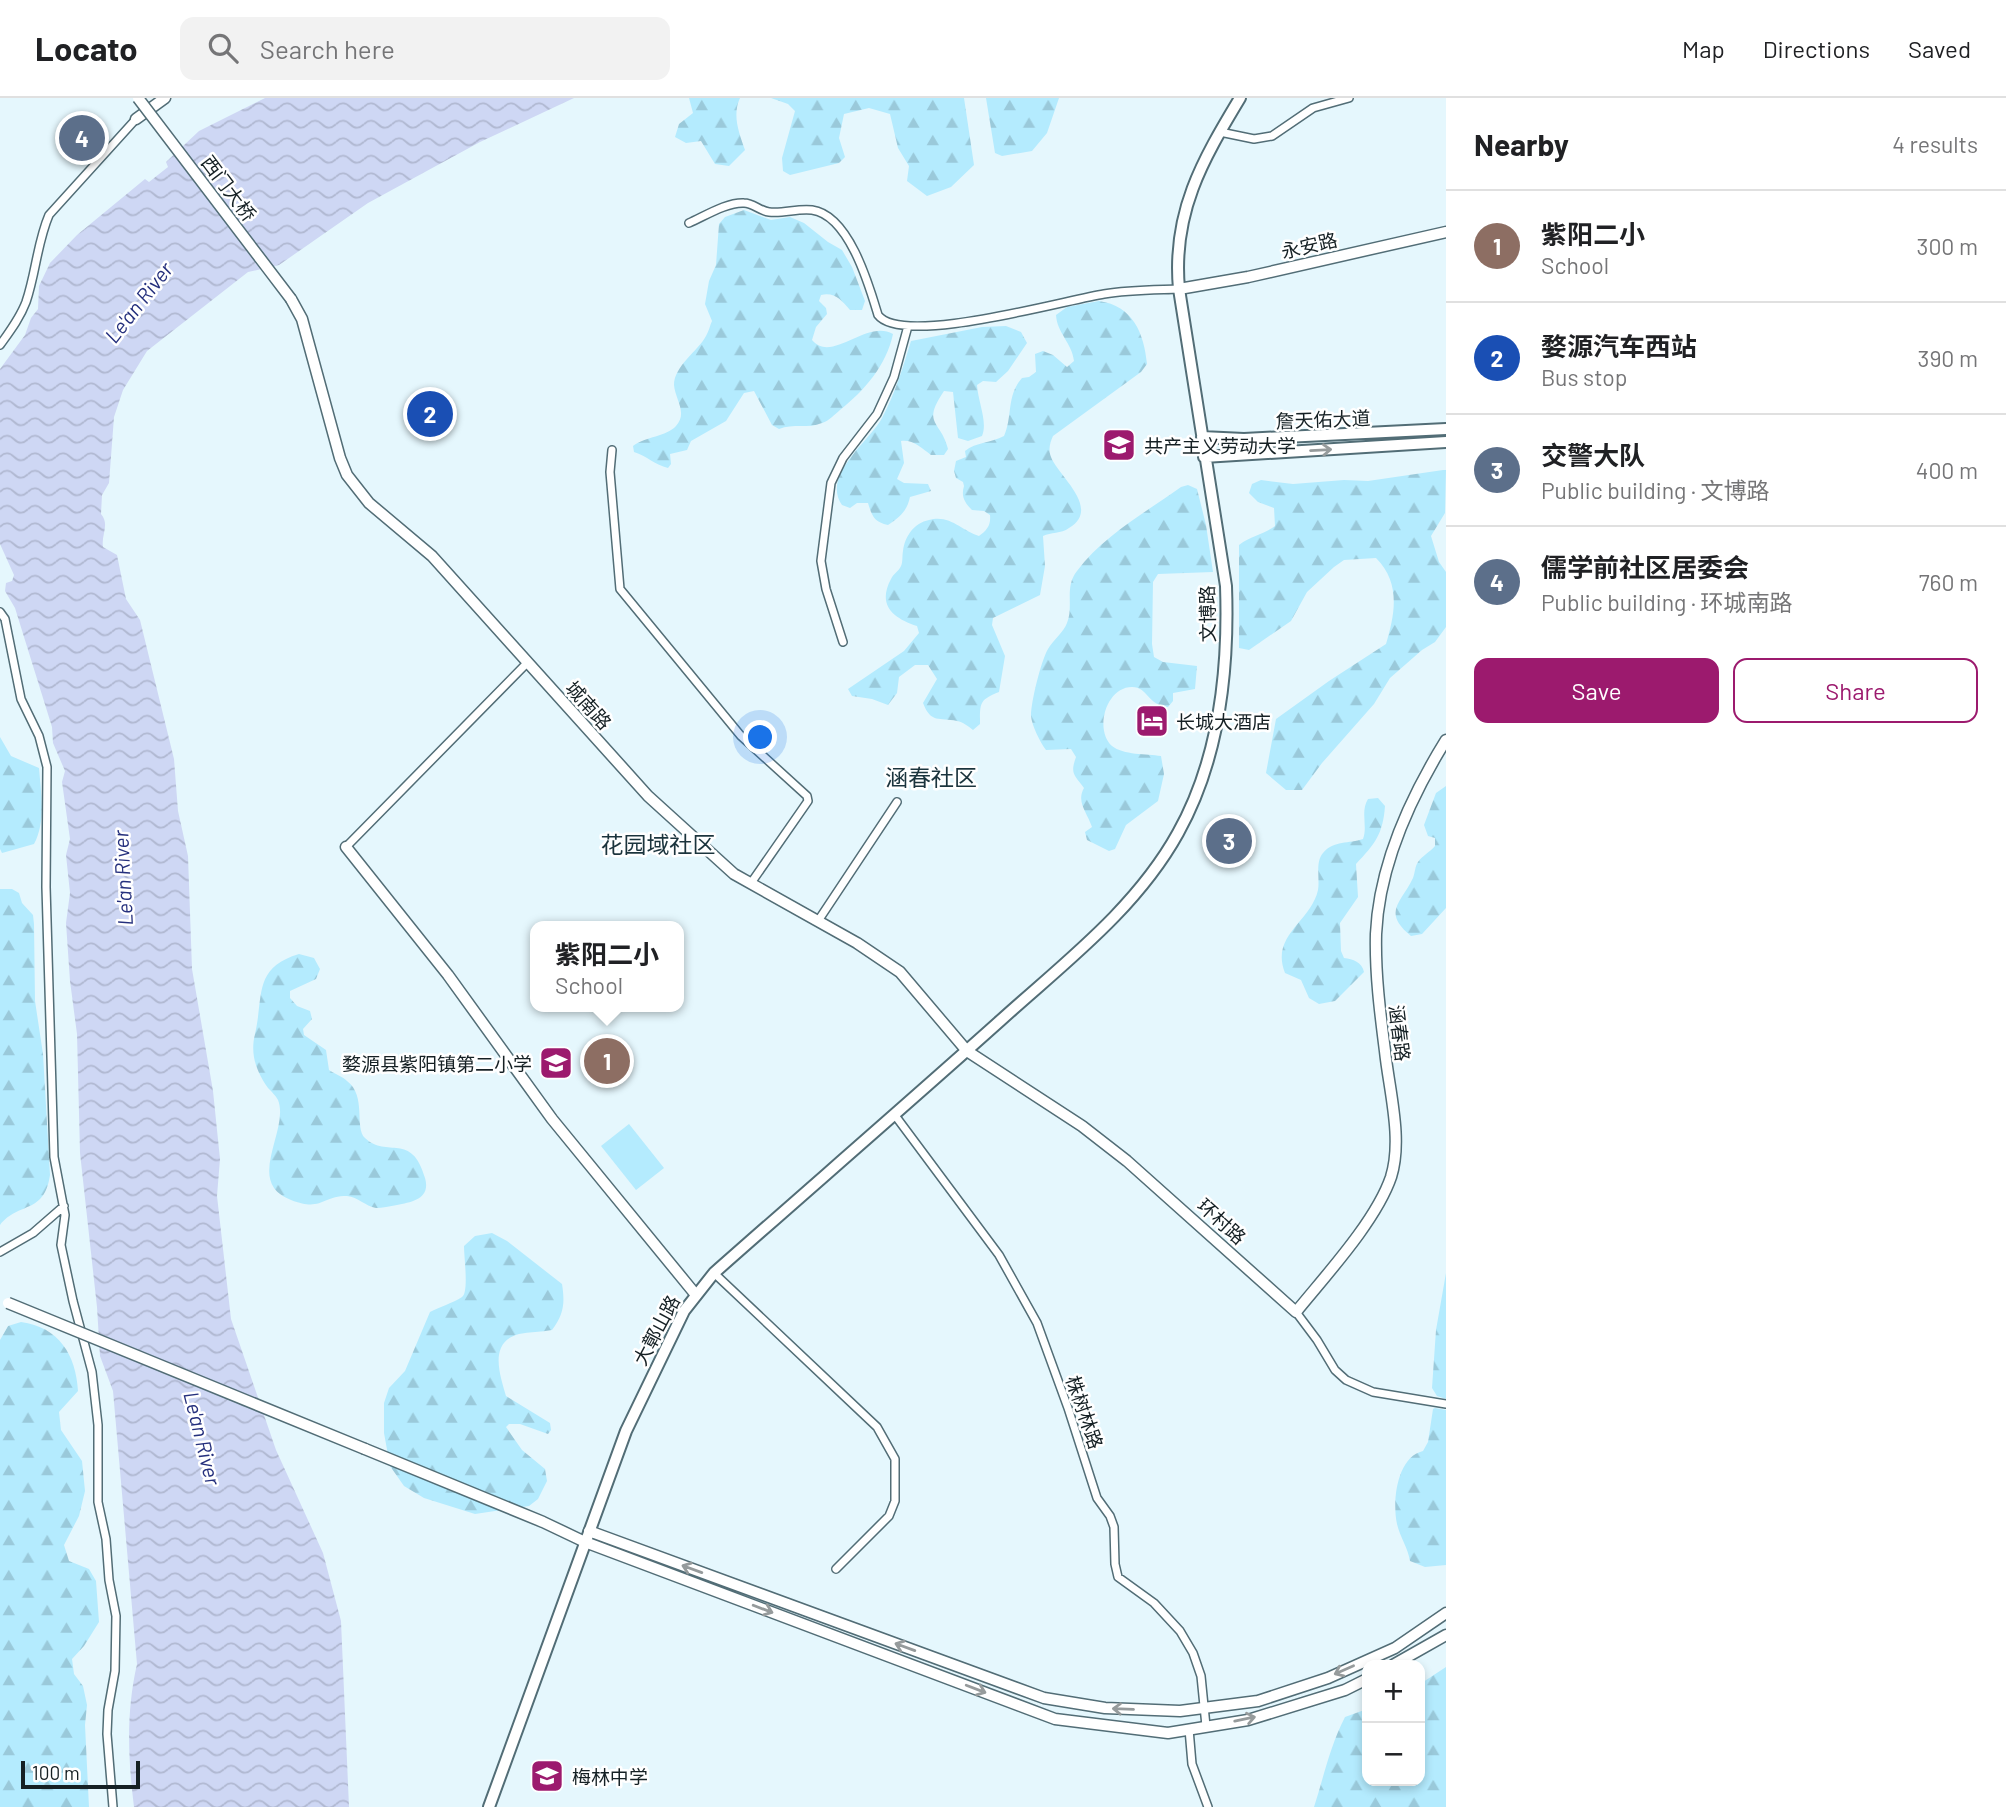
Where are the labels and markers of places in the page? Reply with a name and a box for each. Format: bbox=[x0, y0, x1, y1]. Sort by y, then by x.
pin: 4 bbox=[59, 112, 105, 164]
pin: 2 bbox=[407, 388, 453, 440]
school or university icon: 共产主义劳动大学 bbox=[1100, 426, 1138, 464]
place label: 共产主义劳动大学 bbox=[1144, 434, 1296, 457]
hotel icon: 长城大酒店 bbox=[1133, 702, 1171, 740]
place label: 长城大酒店 bbox=[1176, 710, 1271, 733]
pin: 3 bbox=[1206, 815, 1252, 867]
pin: 1 bbox=[584, 1035, 630, 1087]
school or university icon: 婺源县紫阳镇第二小学 bbox=[537, 1044, 575, 1082]
place label: 婺源县紫阳镇第二小学 bbox=[342, 1052, 532, 1075]
school or university icon: 梅林中学 bbox=[528, 1757, 566, 1795]
place label: 梅林中学 bbox=[572, 1765, 648, 1788]

